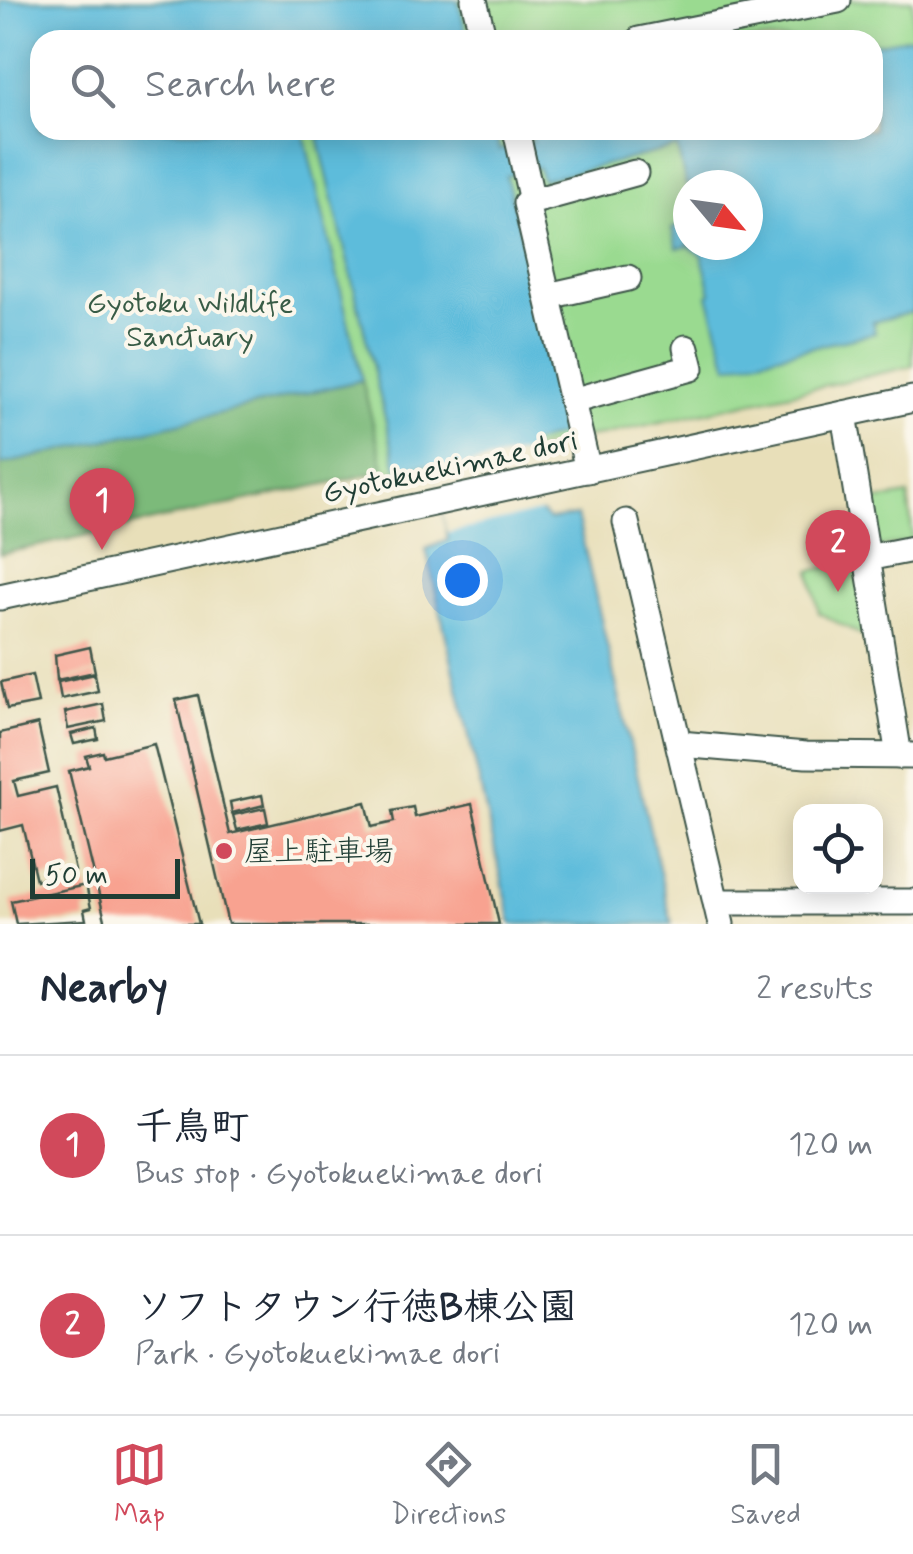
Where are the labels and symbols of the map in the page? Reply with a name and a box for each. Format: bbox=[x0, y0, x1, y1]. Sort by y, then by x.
north arrow bbox=[673, 170, 763, 260]
park label: Gyotoku Wildlife Sanctuary bbox=[87, 284, 293, 357]
street label: Gyotokuekimae dori bbox=[319, 421, 581, 514]
pin: 1 bbox=[70, 468, 134, 550]
pin: 2 bbox=[806, 510, 870, 592]
your location bbox=[437, 555, 488, 606]
place label: 屋上駐車場 bbox=[244, 833, 394, 872]
marker: 屋上駐車場 bbox=[213, 840, 235, 862]
scale bar bbox=[30, 854, 180, 898]

